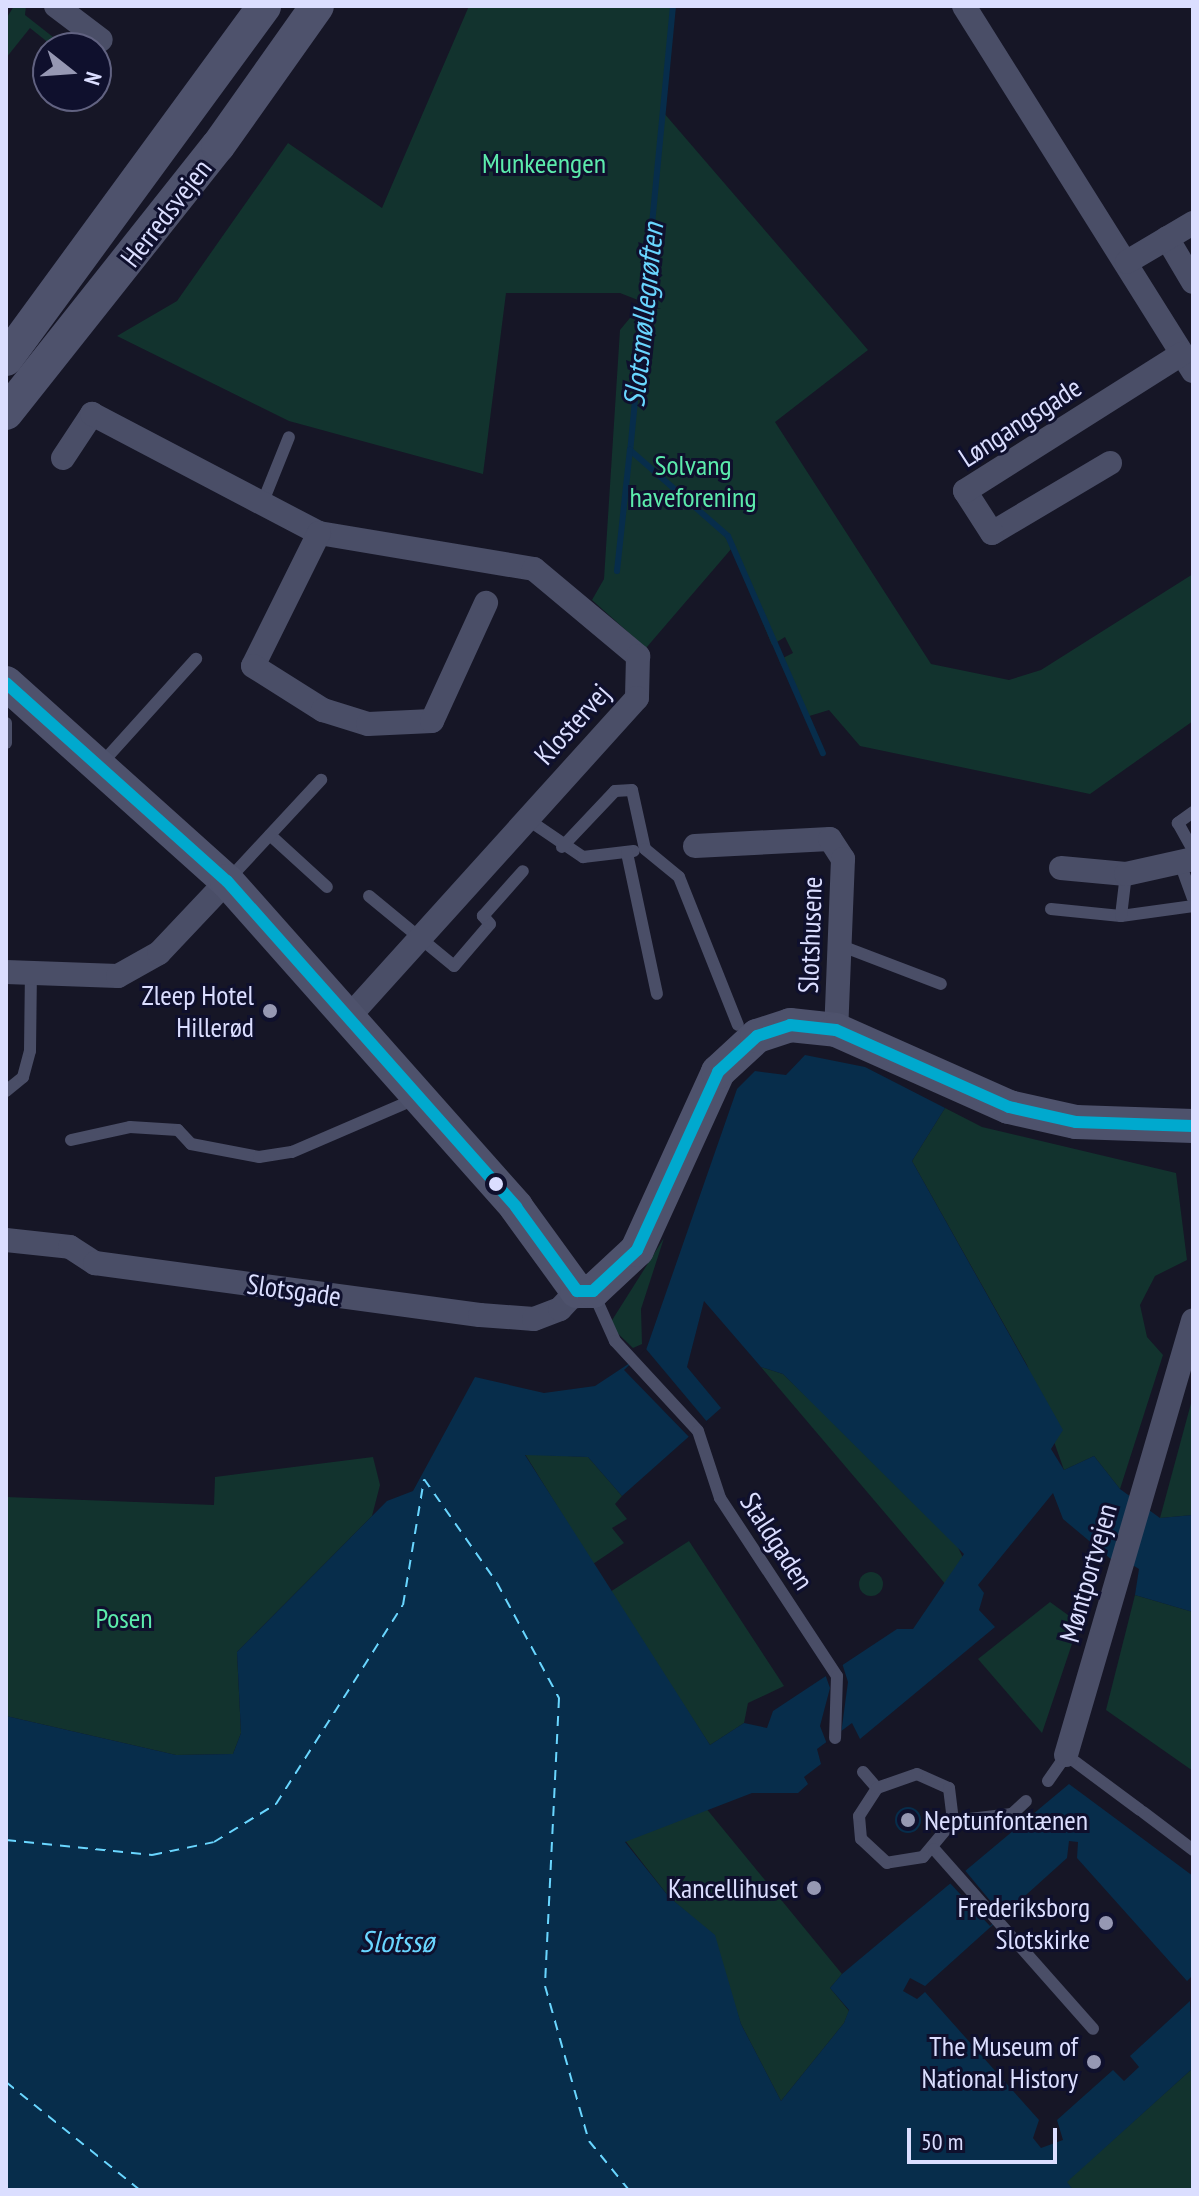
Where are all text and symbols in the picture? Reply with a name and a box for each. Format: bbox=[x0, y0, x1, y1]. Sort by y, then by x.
north arrow bbox=[32, 32, 112, 112]
text: N bbox=[78, 69, 108, 88]
park label: Munkeengen bbox=[482, 146, 606, 180]
street label: Herredsvejen bbox=[114, 152, 218, 274]
water label: Slotsmøllegrøften bbox=[615, 221, 671, 409]
street label: Løngangsgade bbox=[953, 370, 1087, 474]
park label: Solvang haveforening bbox=[629, 448, 757, 514]
street label: Klostervej bbox=[527, 677, 617, 771]
street label: Slotshusene bbox=[791, 876, 829, 994]
place label: Zleep Hotel Hillerød bbox=[141, 978, 254, 1044]
marker: Zleep Hotel Hillerød bbox=[261, 1002, 279, 1020]
unlabelled marker bbox=[488, 1176, 504, 1192]
street label: Slotsgade bbox=[245, 1267, 343, 1313]
street label: Staldgaden bbox=[733, 1486, 821, 1596]
street label: Møntportvejen bbox=[1052, 1500, 1124, 1646]
park label: Posen bbox=[95, 1601, 153, 1635]
place label: Neptunfontænen bbox=[924, 1803, 1088, 1837]
marker: Neptunfontænen bbox=[899, 1811, 917, 1829]
place label: Kancellihuset bbox=[668, 1871, 798, 1905]
marker: Kancellihuset bbox=[805, 1879, 823, 1897]
place label: Frederiksborg Slotskirke bbox=[957, 1890, 1090, 1956]
marker: Frederiksborg Slotskirke bbox=[1097, 1914, 1115, 1932]
water label: Slotssø bbox=[360, 1923, 434, 1959]
place label: The Museum of National History bbox=[922, 2029, 1078, 2095]
marker: The Museum of National History bbox=[1085, 2053, 1103, 2071]
scale bar bbox=[911, 2112, 1061, 2162]
text: 50 m bbox=[921, 2126, 963, 2157]

